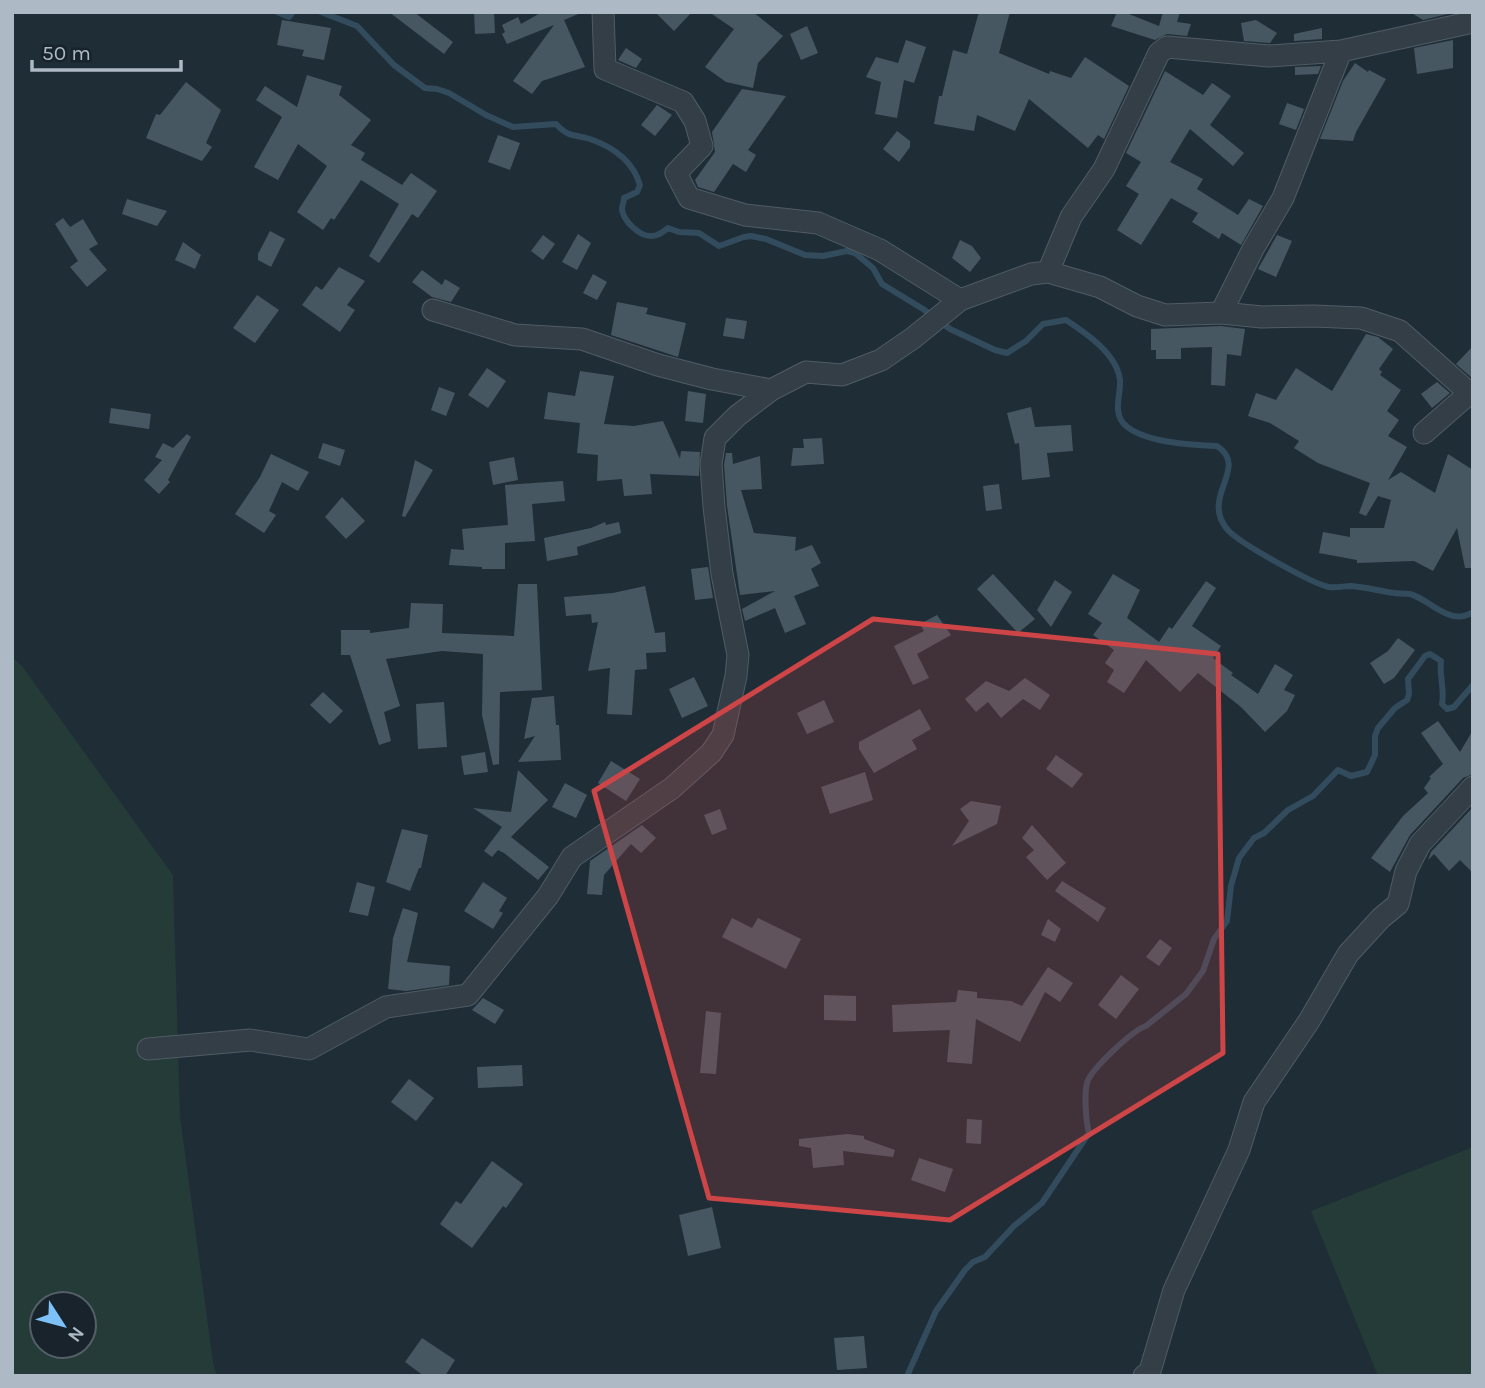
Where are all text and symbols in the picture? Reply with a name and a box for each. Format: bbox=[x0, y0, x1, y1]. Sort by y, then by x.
scale bar bbox=[32, 28, 180, 72]
text: 50 m bbox=[42, 41, 91, 65]
north arrow bbox=[28, 1290, 98, 1360]
text: N bbox=[63, 1322, 89, 1346]

